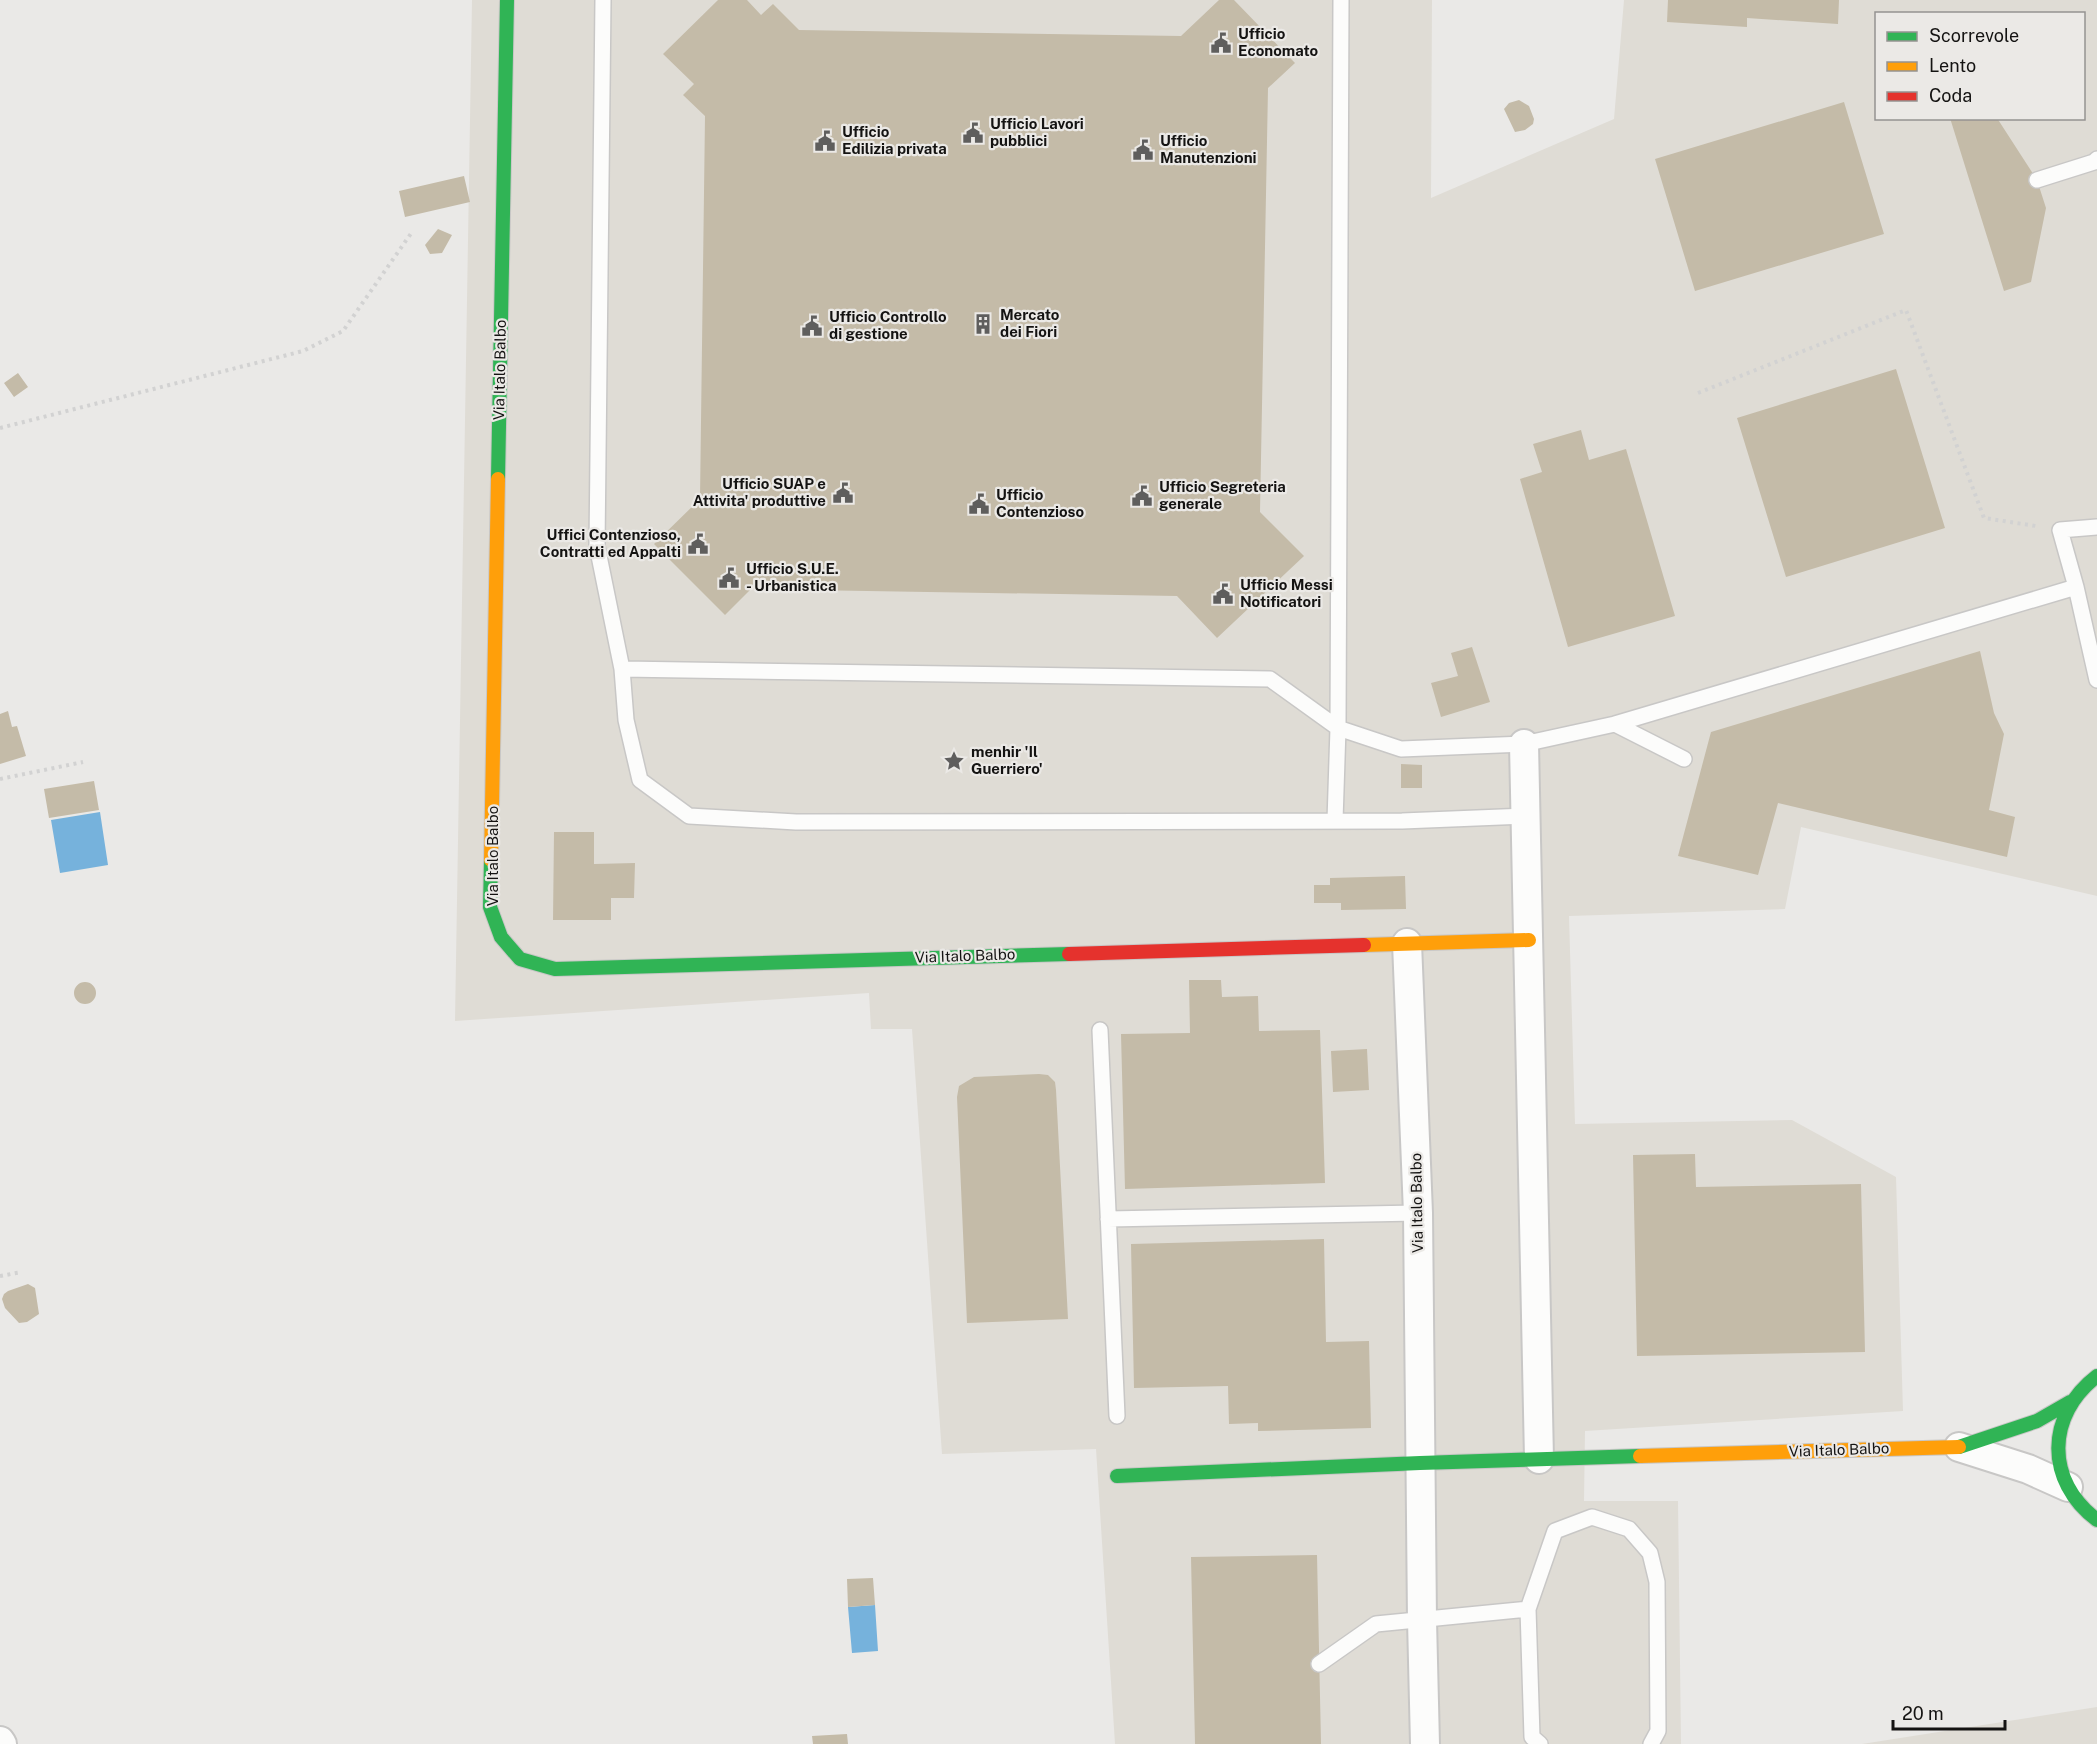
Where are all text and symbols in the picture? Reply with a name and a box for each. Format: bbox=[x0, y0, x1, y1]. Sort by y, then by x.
legend bbox=[1875, 12, 2085, 120]
place label: Ufficio Economato bbox=[1238, 25, 1318, 59]
text: Scorrevole bbox=[1929, 25, 2019, 46]
public building icon: Ufficio Economato bbox=[1209, 31, 1233, 55]
text: Lento bbox=[1929, 55, 1976, 76]
text: Coda bbox=[1929, 85, 1972, 106]
place label: Ufficio Lavori pubblici bbox=[990, 115, 1084, 149]
public building icon: Ufficio Lavori pubblici bbox=[961, 121, 985, 145]
place label: Ufficio Edilizia privata bbox=[842, 123, 947, 157]
public building icon: Ufficio Edilizia privata bbox=[813, 129, 837, 153]
place label: Ufficio Manutenzioni bbox=[1160, 132, 1257, 166]
public building icon: Ufficio Manutenzioni bbox=[1131, 138, 1155, 162]
place label: Mercato dei Fiori bbox=[1000, 306, 1060, 340]
place label: Ufficio Controllo di gestione bbox=[829, 308, 947, 342]
building icon: Mercato dei Fiori bbox=[971, 312, 995, 336]
public building icon: Ufficio Controllo di gestione bbox=[800, 314, 824, 338]
street label: Via Italo Balbo bbox=[490, 320, 509, 420]
place label: Ufficio SUAP e Attivita' produttive bbox=[693, 475, 826, 509]
place label: Ufficio Segreteria generale bbox=[1159, 478, 1286, 512]
public building icon: Ufficio SUAP e Attivita' produttive bbox=[831, 481, 855, 505]
public building icon: Ufficio Segreteria generale bbox=[1130, 484, 1154, 508]
place label: Ufficio Contenzioso bbox=[996, 486, 1085, 520]
public building icon: Ufficio Contenzioso bbox=[967, 492, 991, 516]
place label: Uffici Contenzioso, Contratti ed Appalti bbox=[540, 526, 681, 560]
public building icon: Uffici Contenzioso, Contratti ed Appalti bbox=[686, 532, 710, 556]
place label: Ufficio S.U.E. - Urbanistica bbox=[746, 560, 839, 594]
public building icon: Ufficio S.U.E. - Urbanistica bbox=[717, 566, 741, 590]
place label: Ufficio Messi Notificatori bbox=[1240, 576, 1333, 610]
public building icon: Ufficio Messi Notificatori bbox=[1211, 582, 1235, 606]
place label: menhir 'Il Guerriero' bbox=[971, 743, 1043, 777]
place icon: menhir 'Il Guerriero' bbox=[942, 749, 966, 773]
street label: Via Italo Balbo bbox=[484, 806, 501, 906]
street label: Via Italo Balbo bbox=[914, 945, 1015, 966]
street label: Via Italo Balbo bbox=[1407, 1153, 1426, 1253]
street label: Via Italo Balbo bbox=[1788, 1439, 1889, 1460]
scale bar bbox=[1893, 1693, 2006, 1731]
text: 20 m bbox=[1902, 1703, 1944, 1724]

